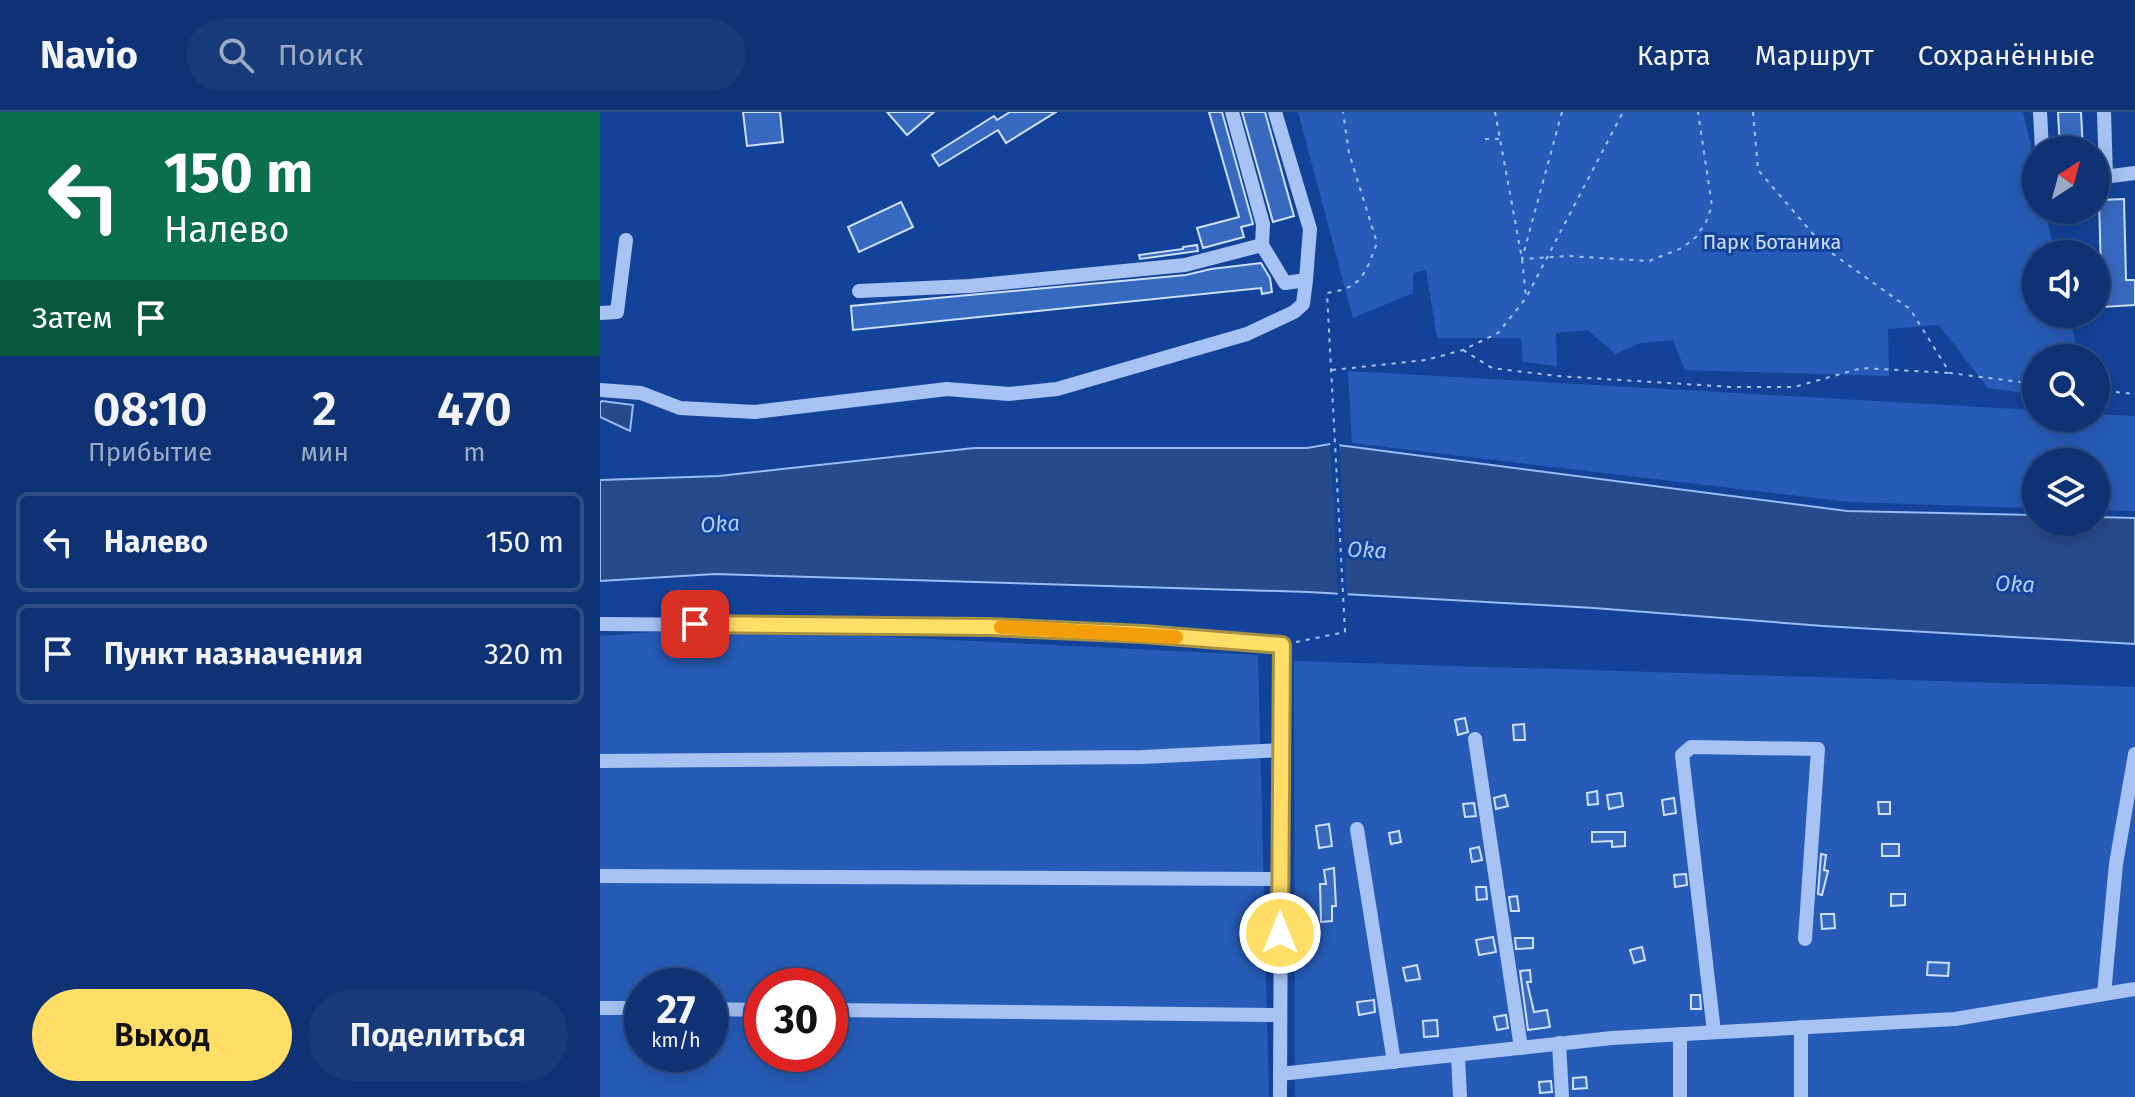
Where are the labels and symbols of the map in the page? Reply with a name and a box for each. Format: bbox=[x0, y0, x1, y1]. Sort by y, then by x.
north arrow bbox=[2022, 136, 2110, 224]
park label: Парк Ботаника bbox=[1703, 230, 1841, 254]
water label: Oka bbox=[699, 509, 741, 539]
water label: Oka bbox=[1347, 535, 1387, 565]
water label: Oka bbox=[1995, 569, 2035, 599]
pin bbox=[661, 590, 729, 658]
position arrow bbox=[1238, 891, 1322, 975]
speed limit sign: 30 bbox=[744, 968, 848, 1072]

